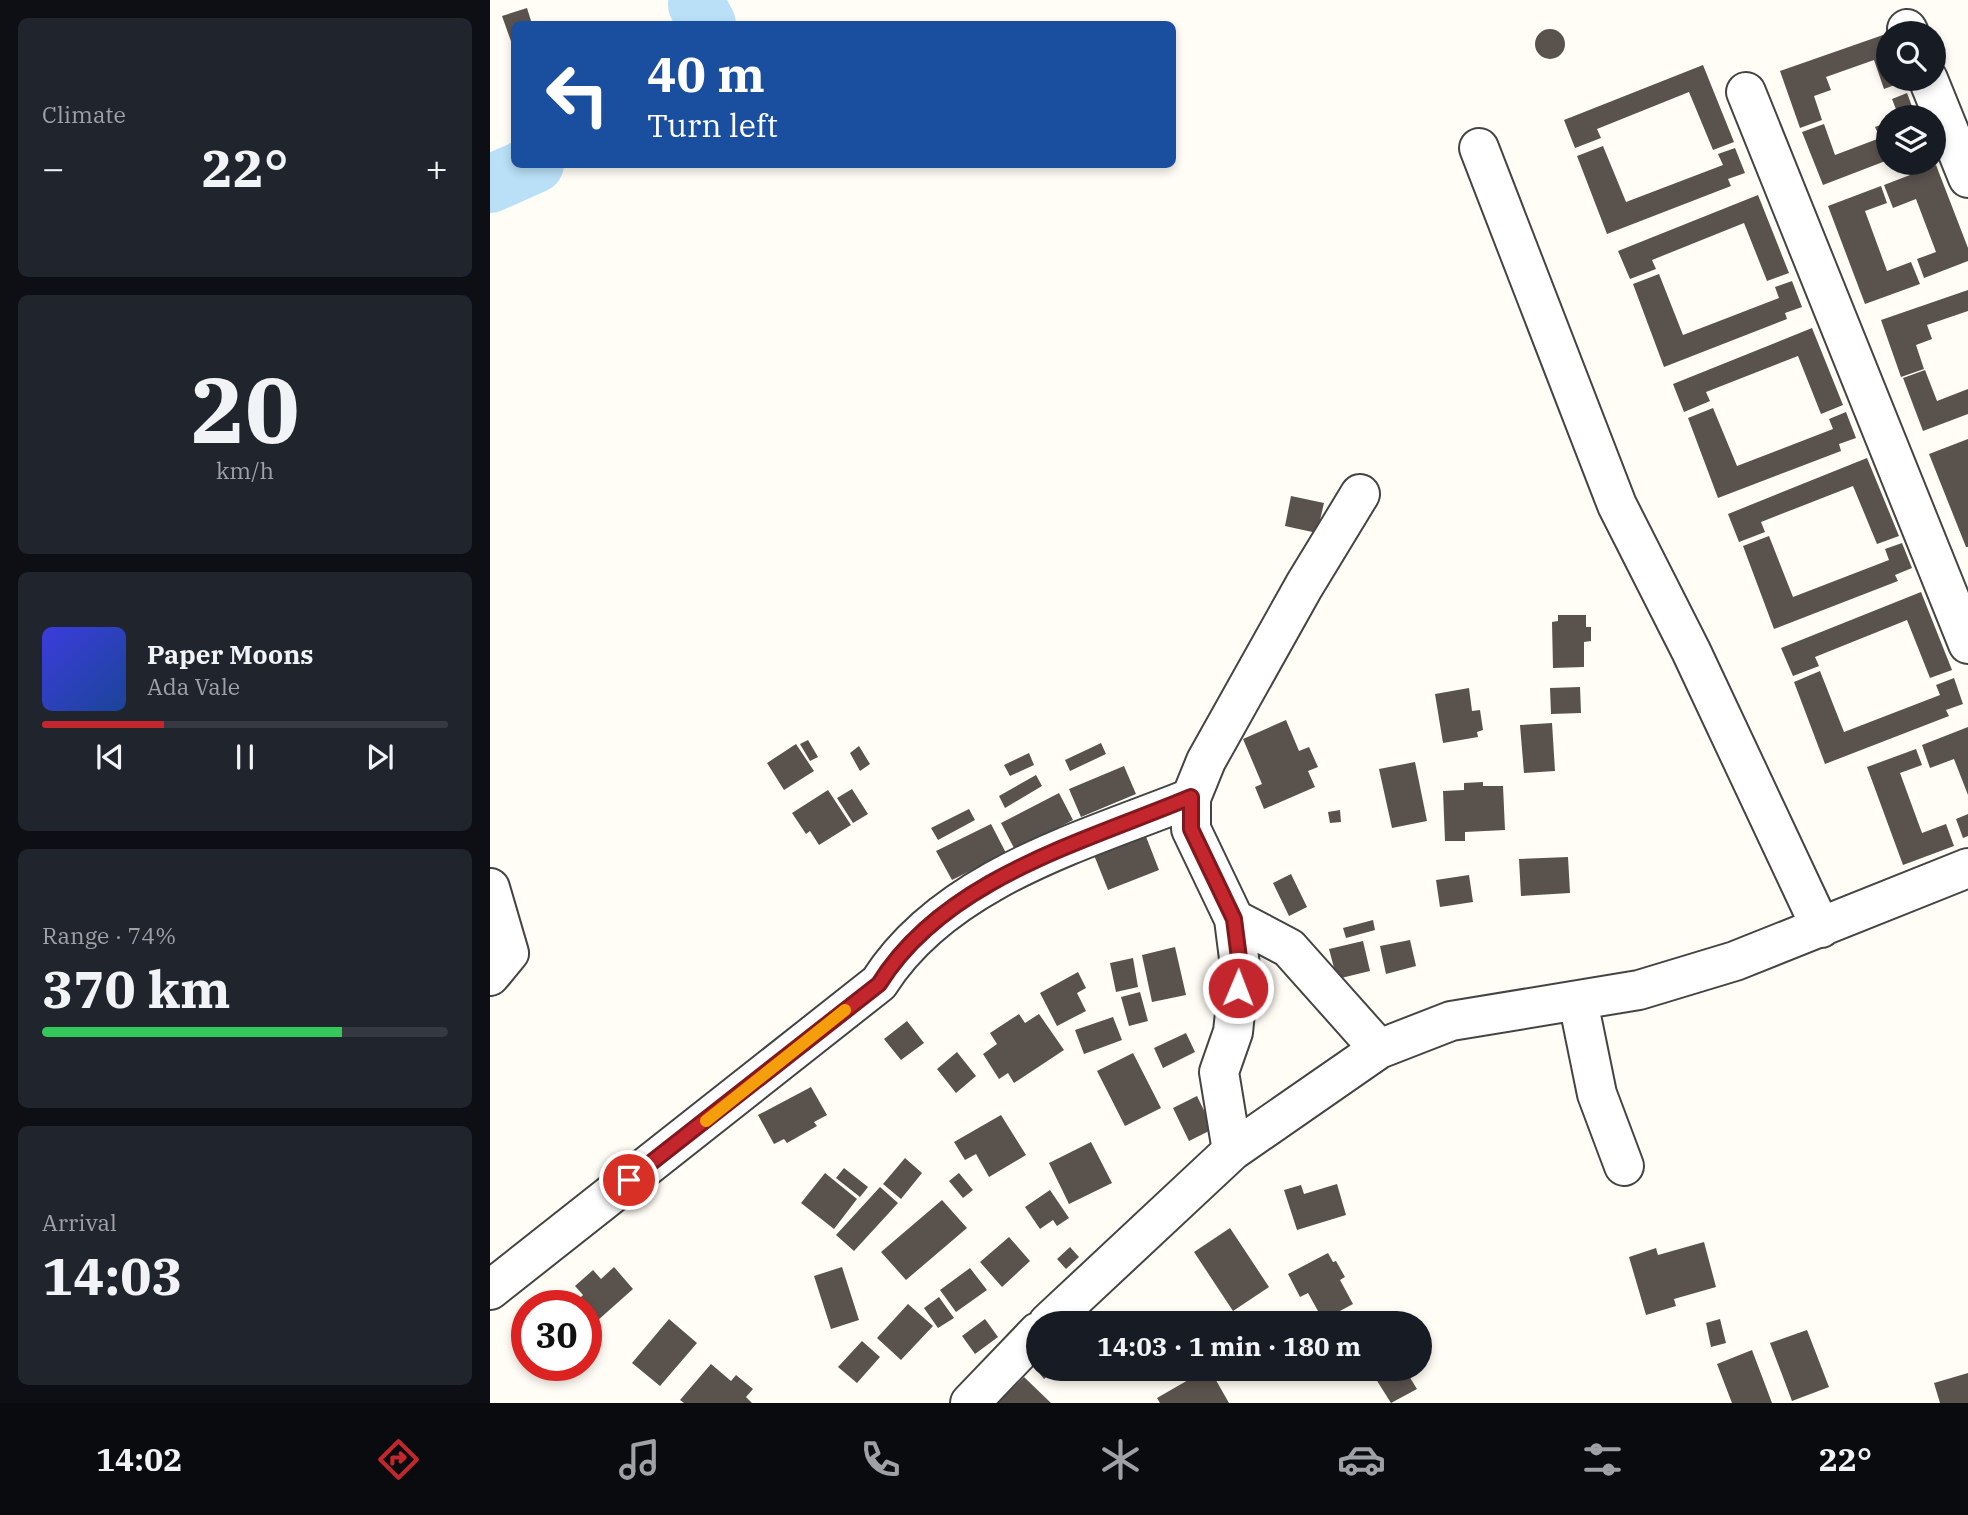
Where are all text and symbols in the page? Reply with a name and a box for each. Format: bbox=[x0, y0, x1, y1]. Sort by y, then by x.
map controls bbox=[1876, 21, 1946, 175]
button: search bbox=[1876, 21, 1946, 91]
text: 40 m bbox=[647, 42, 765, 105]
icon: left bbox=[532, 49, 623, 140]
text: Climate bbox=[42, 99, 126, 129]
text: Turn left bbox=[647, 104, 778, 146]
button: layers bbox=[1876, 105, 1946, 175]
text: 22° bbox=[202, 134, 288, 201]
text: − bbox=[42, 143, 65, 192]
text: + bbox=[425, 143, 448, 192]
text: 20 bbox=[190, 350, 300, 468]
text: km/h bbox=[216, 455, 274, 485]
text: Paper Moons bbox=[147, 637, 314, 671]
text: Ada Vale bbox=[147, 671, 240, 701]
icon: previous bbox=[91, 738, 129, 776]
icon: pause bbox=[226, 738, 264, 776]
icon: next bbox=[361, 738, 399, 776]
text: Range · 74% bbox=[42, 920, 176, 950]
position arrow bbox=[1201, 951, 1275, 1025]
text: 370 km bbox=[42, 955, 231, 1022]
pin bbox=[599, 1150, 659, 1210]
icon: arrive bbox=[610, 1161, 648, 1199]
text: Arrival bbox=[42, 1207, 117, 1237]
text: 14:03 bbox=[42, 1242, 183, 1309]
speed limit sign: 30 bbox=[511, 1290, 602, 1381]
text: 14:03 · 1 min · 180 m bbox=[1097, 1329, 1361, 1363]
icon: directions bbox=[374, 1435, 423, 1484]
icon: music bbox=[615, 1435, 664, 1484]
icon: phone bbox=[856, 1435, 905, 1484]
icon: climate bbox=[1096, 1435, 1145, 1484]
icon: car bbox=[1337, 1435, 1386, 1484]
icon: filters bbox=[1578, 1435, 1627, 1484]
text: 14:02 bbox=[96, 1438, 182, 1480]
text: 22° bbox=[1819, 1438, 1872, 1480]

